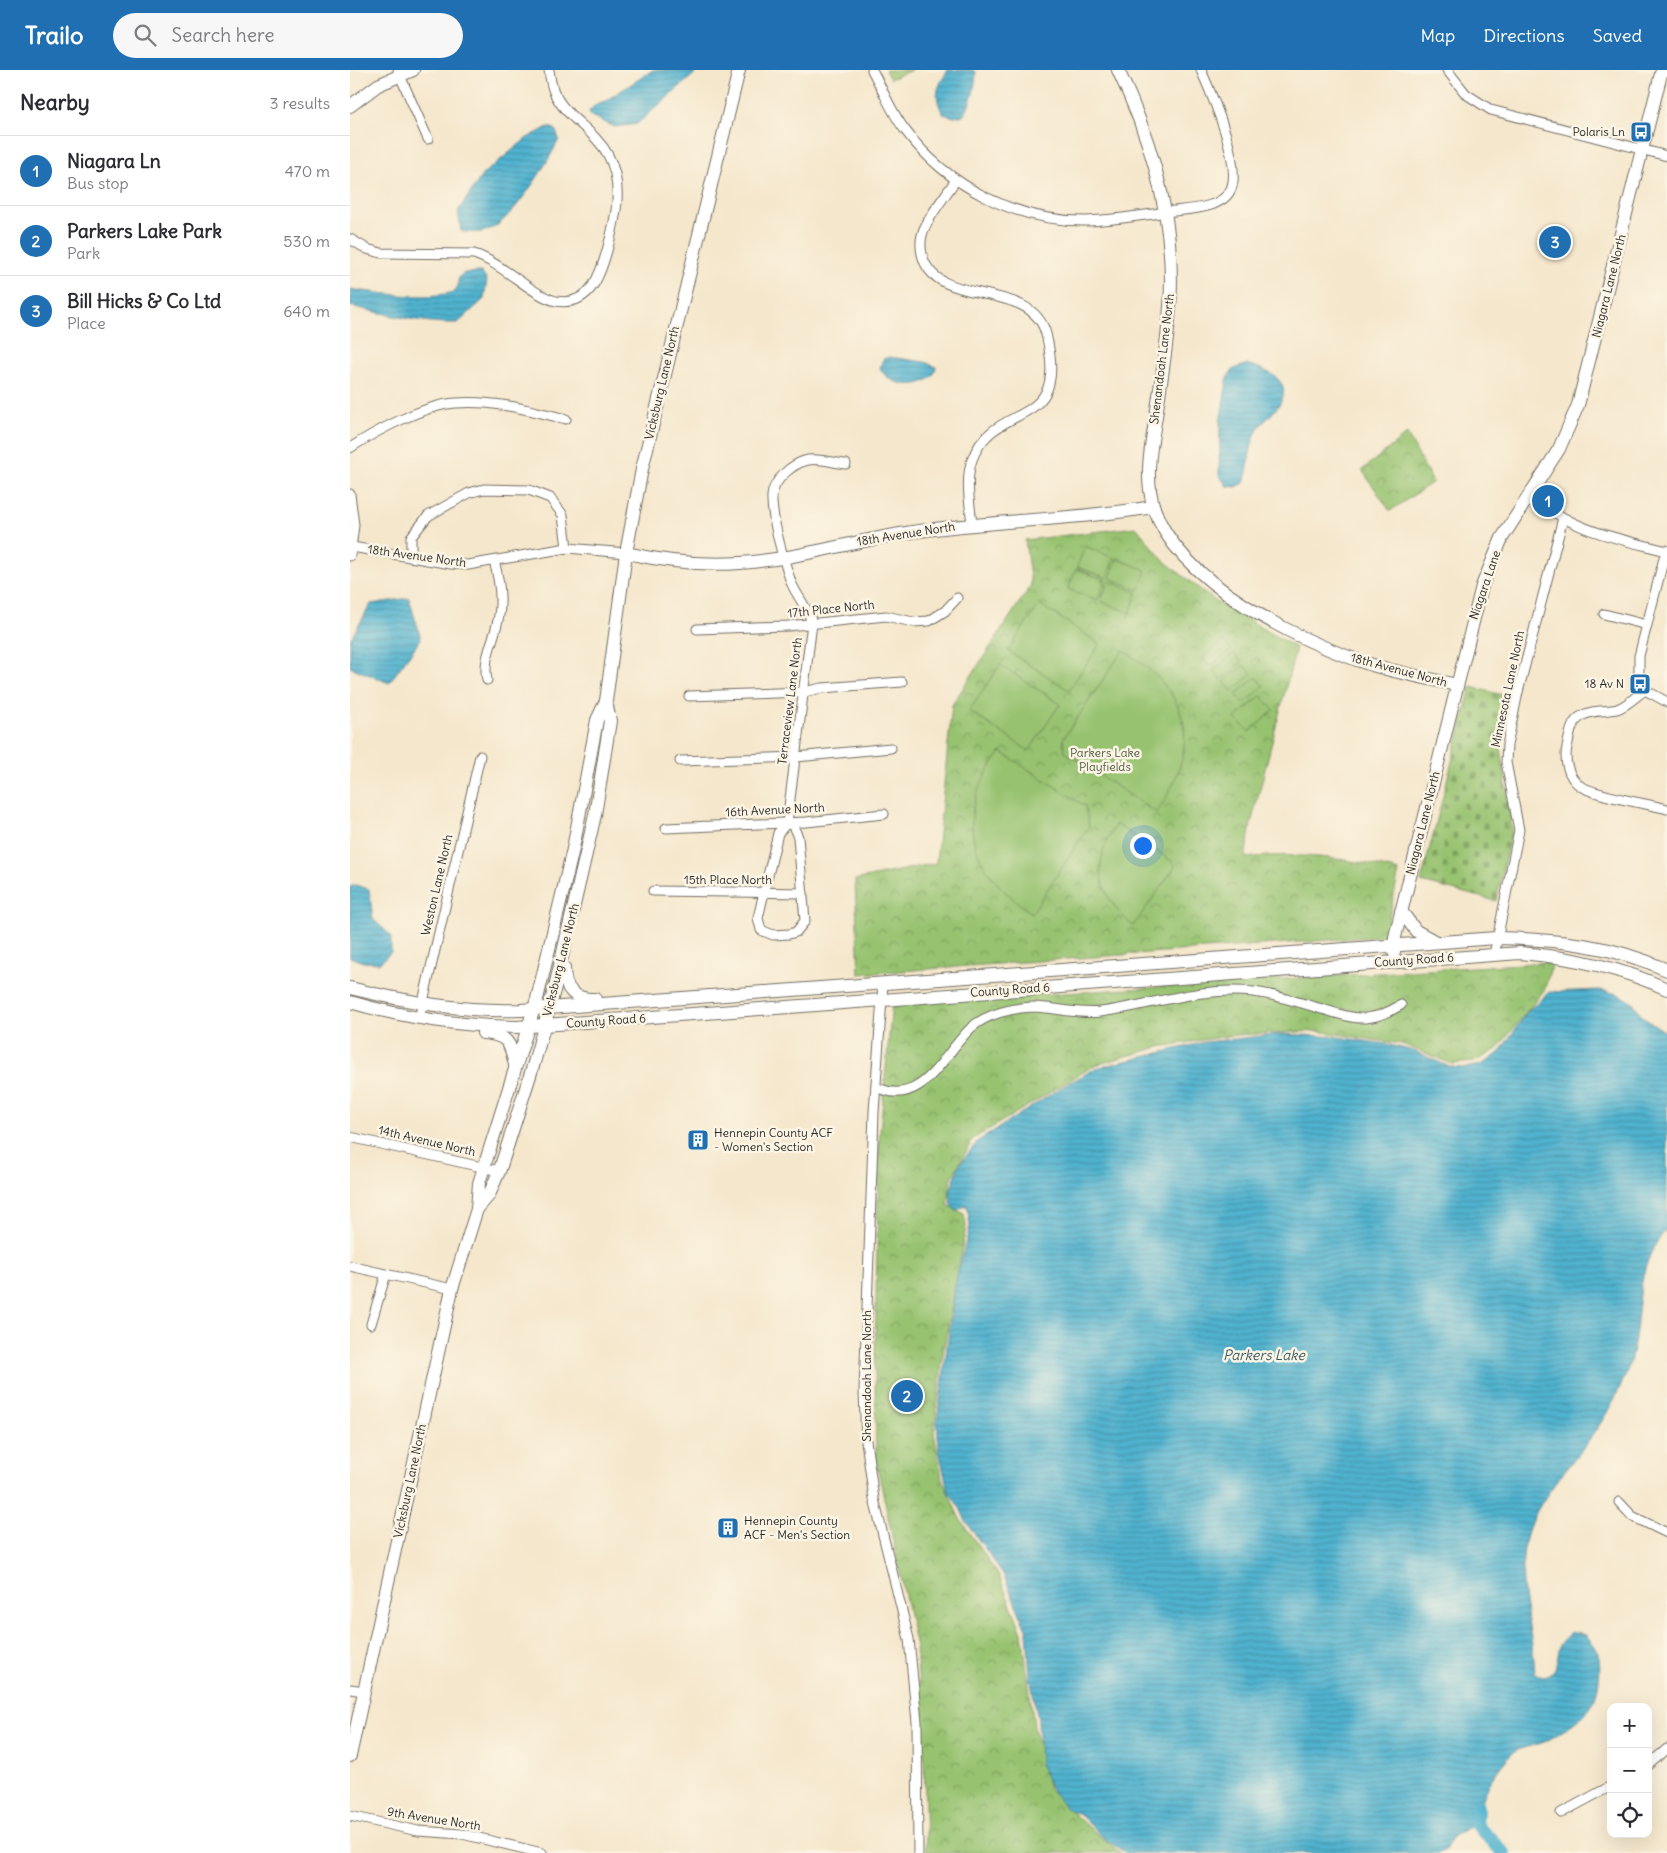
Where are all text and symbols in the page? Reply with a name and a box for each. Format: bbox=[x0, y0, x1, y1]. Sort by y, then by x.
search box bbox=[113, 13, 463, 58]
text: Trailo bbox=[25, 20, 83, 50]
icon: search bbox=[131, 21, 159, 49]
text: Search here bbox=[171, 23, 274, 47]
text: Map bbox=[1420, 24, 1455, 47]
text: Directions bbox=[1483, 24, 1565, 47]
text: Saved bbox=[1593, 24, 1642, 47]
text: Nearby bbox=[20, 89, 90, 116]
text: 3 results bbox=[270, 93, 330, 113]
bus stop icon: Polaris Ln bbox=[1629, 120, 1653, 144]
place label: Polaris Ln bbox=[1572, 124, 1625, 139]
text: Niagara Ln bbox=[67, 149, 161, 173]
text: 1 bbox=[33, 161, 39, 181]
text: 470 m bbox=[285, 161, 330, 181]
text: Bus stop bbox=[67, 173, 129, 193]
text: Parkers Lake Park bbox=[67, 219, 222, 243]
pin: 3 bbox=[1539, 223, 1571, 261]
text: 2 bbox=[32, 231, 40, 251]
text: 530 m bbox=[283, 231, 330, 251]
street label: Niagara Lane North bbox=[1588, 233, 1629, 339]
text: Park bbox=[67, 243, 100, 263]
text: Bill Hicks & Co Ltd bbox=[67, 289, 221, 313]
street label: Shenandoah Lane North bbox=[1146, 293, 1177, 425]
text: 3 bbox=[31, 301, 41, 321]
text: 640 m bbox=[283, 301, 330, 321]
text: Place bbox=[67, 313, 106, 333]
street label: Vicksburg Lane North bbox=[641, 325, 682, 441]
pin: 1 bbox=[1532, 482, 1564, 520]
street label: 18th Avenue North bbox=[856, 518, 956, 549]
street label: 18th Avenue North bbox=[367, 541, 467, 570]
street label: Niagara Lane bbox=[1466, 548, 1503, 622]
street label: 17th Place North bbox=[787, 596, 875, 621]
street label: Minnesota Lane North bbox=[1488, 629, 1527, 749]
street label: Terraceview Lane North bbox=[774, 636, 805, 766]
street label: 18th Avenue North bbox=[1349, 649, 1449, 690]
bus stop icon: 18 Av N bbox=[1628, 672, 1652, 696]
place label: 18 Av N bbox=[1585, 676, 1624, 691]
park label: Parkers Lake Playfields bbox=[1070, 745, 1140, 774]
street label: Niagara Lane North bbox=[1402, 770, 1443, 876]
street label: 16th Avenue North bbox=[725, 799, 825, 820]
street label: Weston Lane North bbox=[418, 833, 455, 937]
your location bbox=[1130, 833, 1156, 859]
street label: 15th Place North bbox=[684, 872, 772, 887]
street label: Vicksburg Lane North bbox=[539, 902, 582, 1018]
street label: County Road 6 bbox=[1374, 949, 1454, 970]
street label: County Road 6 bbox=[970, 979, 1050, 1000]
street label: County Road 6 bbox=[566, 1010, 646, 1031]
street label: 14th Avenue North bbox=[377, 1122, 477, 1159]
place label: Hennepin County ACF - Women's Section bbox=[714, 1125, 833, 1154]
building icon: Hennepin County ACF - Women's Section bbox=[686, 1128, 710, 1152]
street label: Shenandoah Lane North bbox=[859, 1310, 874, 1442]
water label: Parkers Lake bbox=[1223, 1346, 1306, 1364]
pin: 2 bbox=[891, 1377, 923, 1415]
street label: Vicksburg Lane North bbox=[390, 1422, 429, 1539]
place label: Hennepin County ACF - Men's Section bbox=[744, 1513, 850, 1542]
building icon: Hennepin County ACF - Men's Section bbox=[716, 1516, 740, 1540]
map controls bbox=[1607, 1703, 1652, 1838]
button: + bbox=[1607, 1703, 1652, 1748]
button: − bbox=[1607, 1748, 1652, 1793]
button: locate bbox=[1607, 1793, 1652, 1838]
street label: 9th Avenue North bbox=[386, 1804, 482, 1833]

